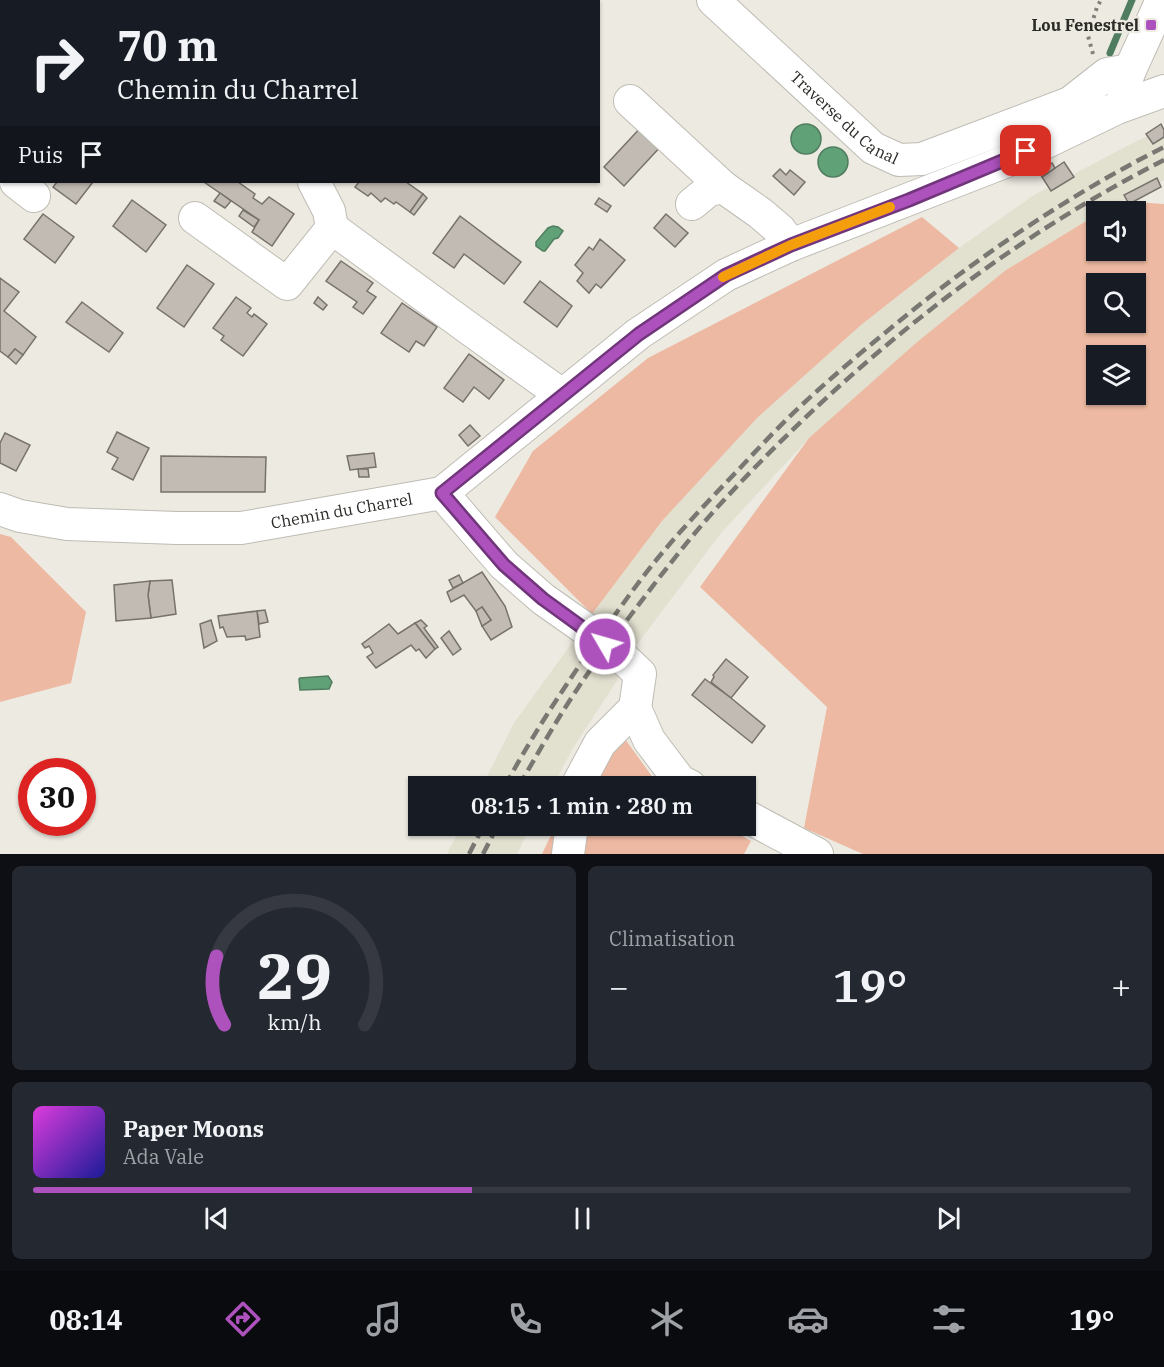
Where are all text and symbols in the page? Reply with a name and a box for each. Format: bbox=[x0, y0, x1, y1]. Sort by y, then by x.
place label: Lou Fenestrel bbox=[1031, 15, 1139, 35]
text: 70 m bbox=[117, 18, 218, 73]
marker: Lou Fenestrel bbox=[1144, 18, 1158, 32]
icon: right bbox=[18, 24, 96, 102]
street label: Traverse du Canal bbox=[786, 67, 902, 169]
text: Chemin du Charrel bbox=[117, 71, 359, 106]
pin bbox=[1000, 125, 1051, 176]
icon: arrive bbox=[1009, 134, 1042, 167]
icon: arrive bbox=[75, 138, 108, 171]
text: Puis bbox=[18, 140, 63, 169]
map controls bbox=[1086, 201, 1146, 405]
button: sound bbox=[1086, 201, 1146, 261]
button: search bbox=[1086, 273, 1146, 333]
button: layers bbox=[1086, 345, 1146, 405]
street label: Chemin du Charrel bbox=[269, 488, 414, 533]
position arrow bbox=[573, 612, 637, 676]
speed limit sign: 30 bbox=[18, 758, 96, 836]
text: 08:15 · 1 min · 280 m bbox=[471, 791, 693, 820]
text: Climatisation bbox=[609, 925, 735, 952]
text: 29 bbox=[257, 935, 331, 1016]
text: 19° bbox=[832, 956, 908, 1014]
text: − bbox=[609, 965, 629, 1008]
text: + bbox=[1111, 965, 1131, 1008]
text: km/h bbox=[267, 1008, 321, 1036]
text: Paper Moons bbox=[123, 1114, 264, 1143]
text: Ada Vale bbox=[123, 1143, 204, 1170]
icon: previous bbox=[200, 1202, 233, 1235]
icon: pause bbox=[566, 1202, 599, 1235]
icon: next bbox=[932, 1202, 965, 1235]
icon: directions bbox=[222, 1298, 264, 1340]
icon: music bbox=[363, 1298, 405, 1340]
icon: phone bbox=[504, 1298, 546, 1340]
icon: climate bbox=[646, 1298, 688, 1340]
icon: car bbox=[787, 1298, 829, 1340]
icon: filters bbox=[928, 1298, 970, 1340]
text: 08:14 bbox=[50, 1302, 123, 1337]
text: 19° bbox=[1069, 1302, 1114, 1337]

